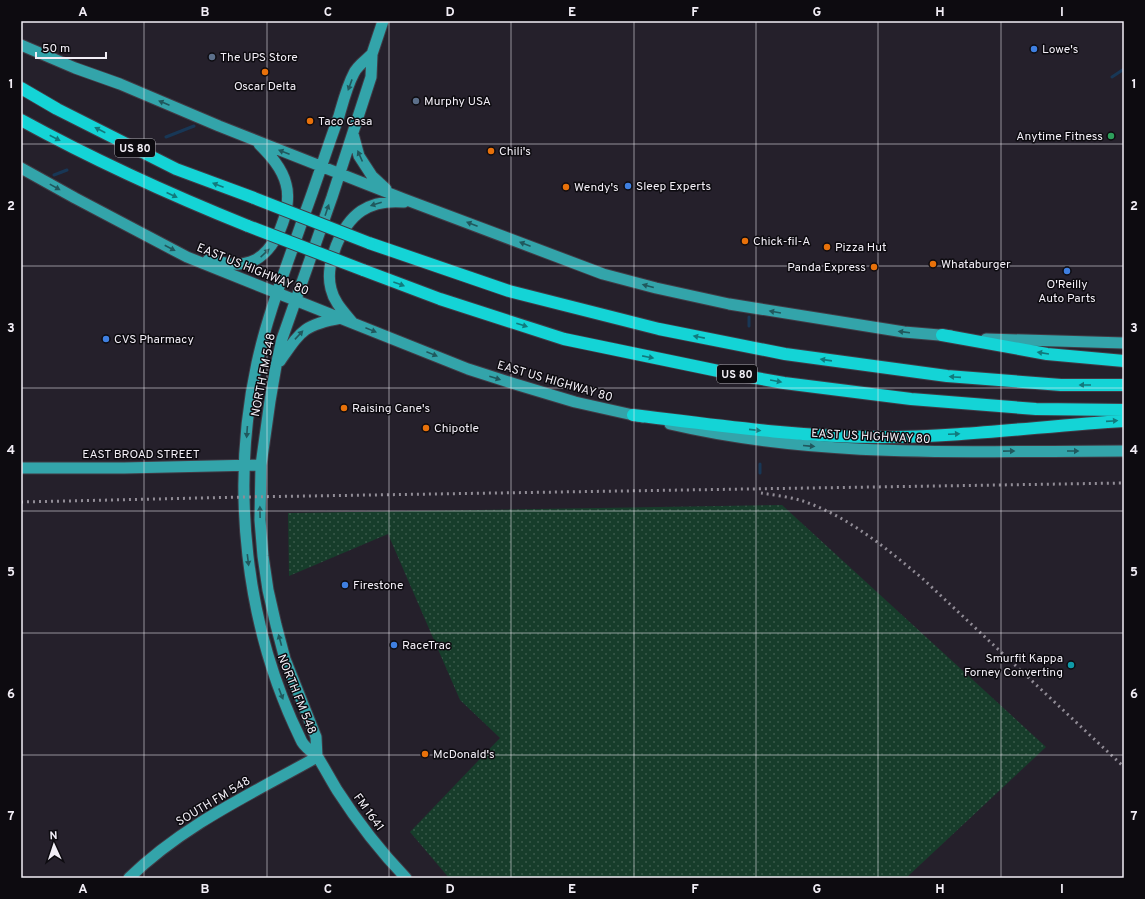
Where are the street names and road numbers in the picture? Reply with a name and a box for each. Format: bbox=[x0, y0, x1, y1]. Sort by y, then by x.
road number: US 80 bbox=[115, 139, 155, 157]
street label: EAST US HIGHWAY 80 bbox=[194, 240, 311, 300]
street label: NORTH FM 548 bbox=[248, 332, 280, 418]
street label: EAST US HIGHWAY 80 bbox=[495, 358, 614, 406]
road number: US 80 bbox=[717, 365, 757, 383]
street label: EAST US HIGHWAY 80 bbox=[811, 426, 931, 448]
street label: EAST BROAD STREET bbox=[82, 447, 200, 463]
street label: NORTH FM 548 bbox=[273, 652, 319, 737]
street label: SOUTH FM 548 bbox=[173, 773, 254, 830]
street label: FM 1641 bbox=[349, 791, 387, 835]

